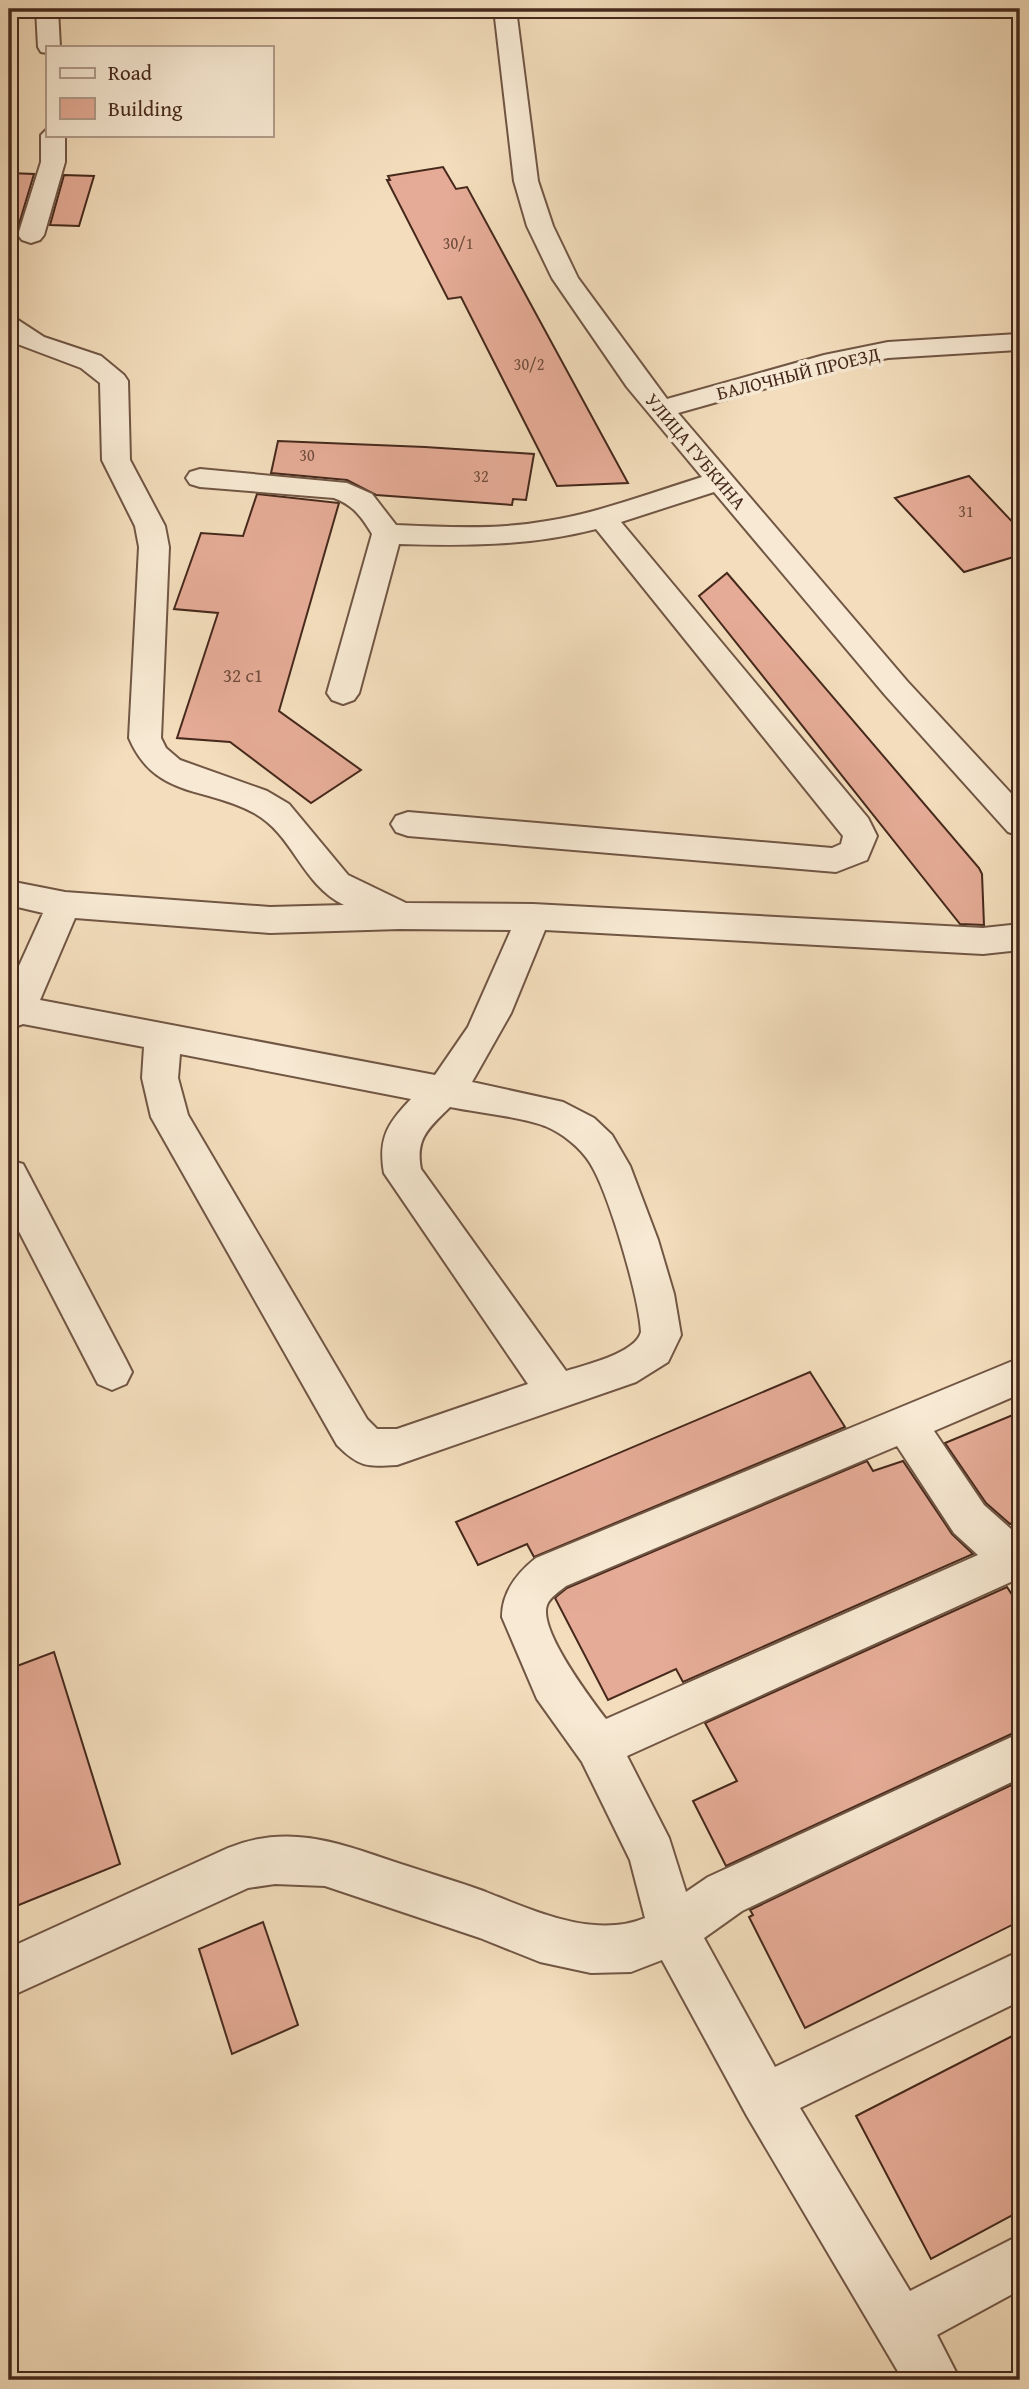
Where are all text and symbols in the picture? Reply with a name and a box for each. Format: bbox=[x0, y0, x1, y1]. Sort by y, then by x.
legend bbox=[46, 46, 273, 136]
text: Road bbox=[108, 57, 153, 88]
text: Building bbox=[108, 93, 183, 124]
house number: 30/1 bbox=[443, 231, 473, 255]
street label: БАЛОЧНЫЙ ПРОЕЗД bbox=[713, 339, 883, 407]
house number: 30/2 bbox=[514, 352, 544, 376]
street label: УЛИЦА ГУБКИНА bbox=[639, 387, 753, 516]
house number: 30 bbox=[299, 443, 315, 467]
house number: 32 bbox=[473, 464, 489, 488]
house number: 31 bbox=[958, 499, 974, 523]
house number: 32 с1 bbox=[223, 661, 263, 689]

